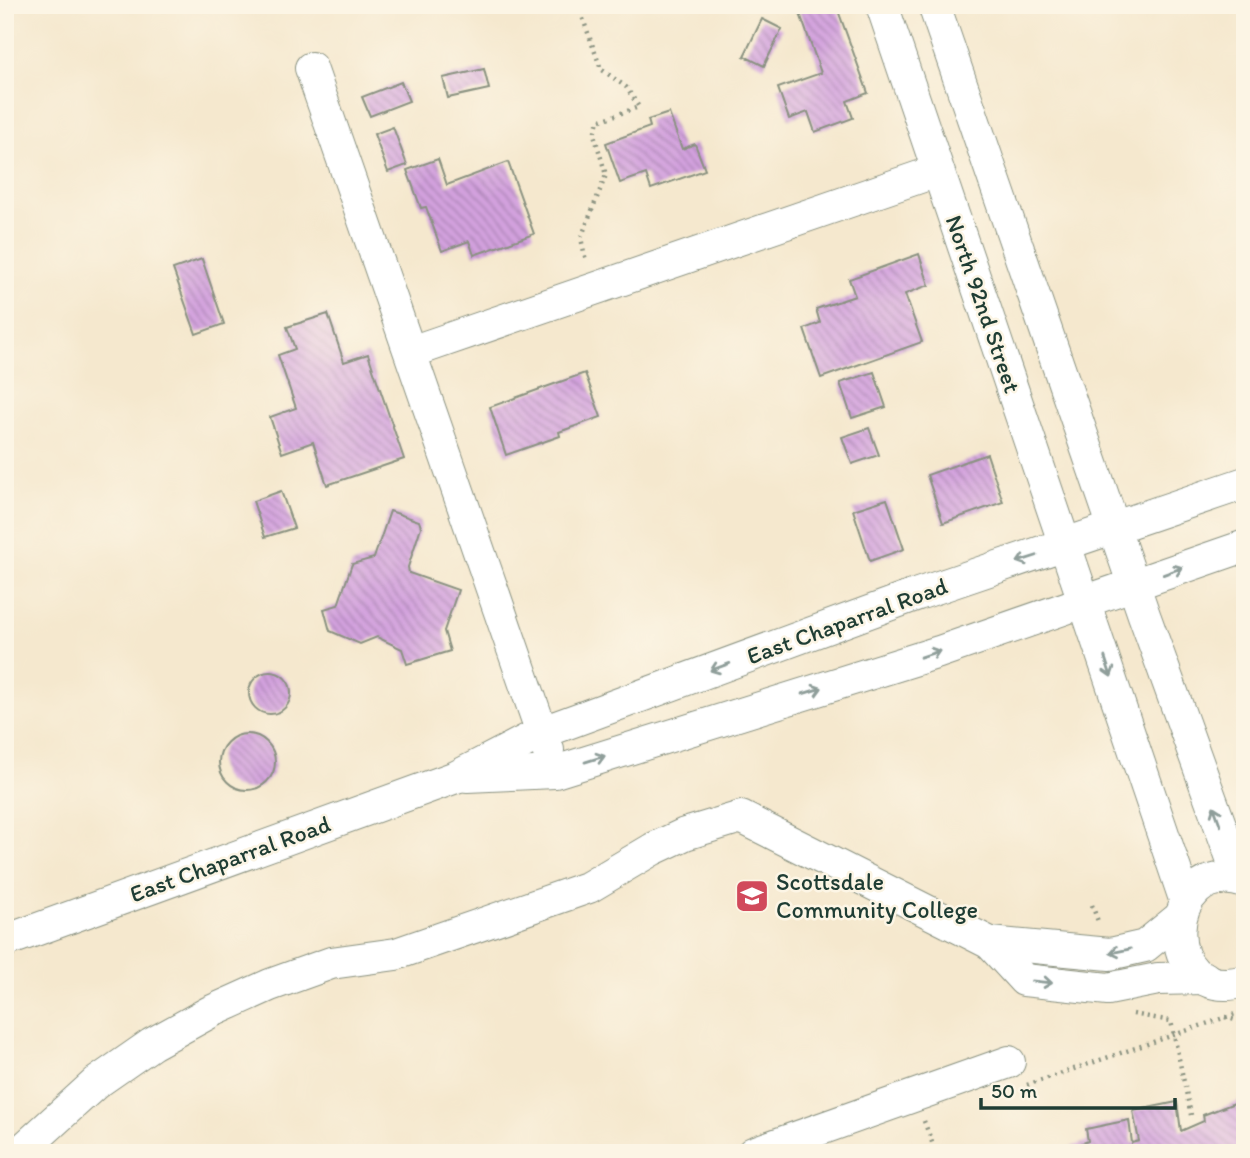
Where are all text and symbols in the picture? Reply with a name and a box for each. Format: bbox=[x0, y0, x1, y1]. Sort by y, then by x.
street label: North 92nd Street bbox=[939, 211, 1027, 397]
one-way arrow bbox=[1017, 553, 1039, 566]
one-way arrow bbox=[1162, 564, 1184, 577]
street label: East Chaparral Road bbox=[743, 571, 951, 670]
one-way arrow bbox=[919, 647, 941, 660]
one-way arrow bbox=[1103, 655, 1115, 677]
one-way arrow bbox=[710, 662, 732, 674]
one-way arrow bbox=[801, 684, 823, 697]
one-way arrow bbox=[584, 752, 606, 764]
one-way arrow bbox=[1210, 805, 1222, 827]
street label: East Chaparral Road bbox=[126, 809, 334, 908]
place label: Scottsdale Community College bbox=[776, 867, 978, 924]
school or university icon: Scottsdale Community College bbox=[733, 877, 771, 915]
one-way arrow bbox=[1109, 945, 1132, 959]
one-way arrow bbox=[1030, 976, 1052, 989]
scale bar bbox=[981, 1067, 1175, 1111]
text: 50 m bbox=[991, 1078, 1038, 1103]

